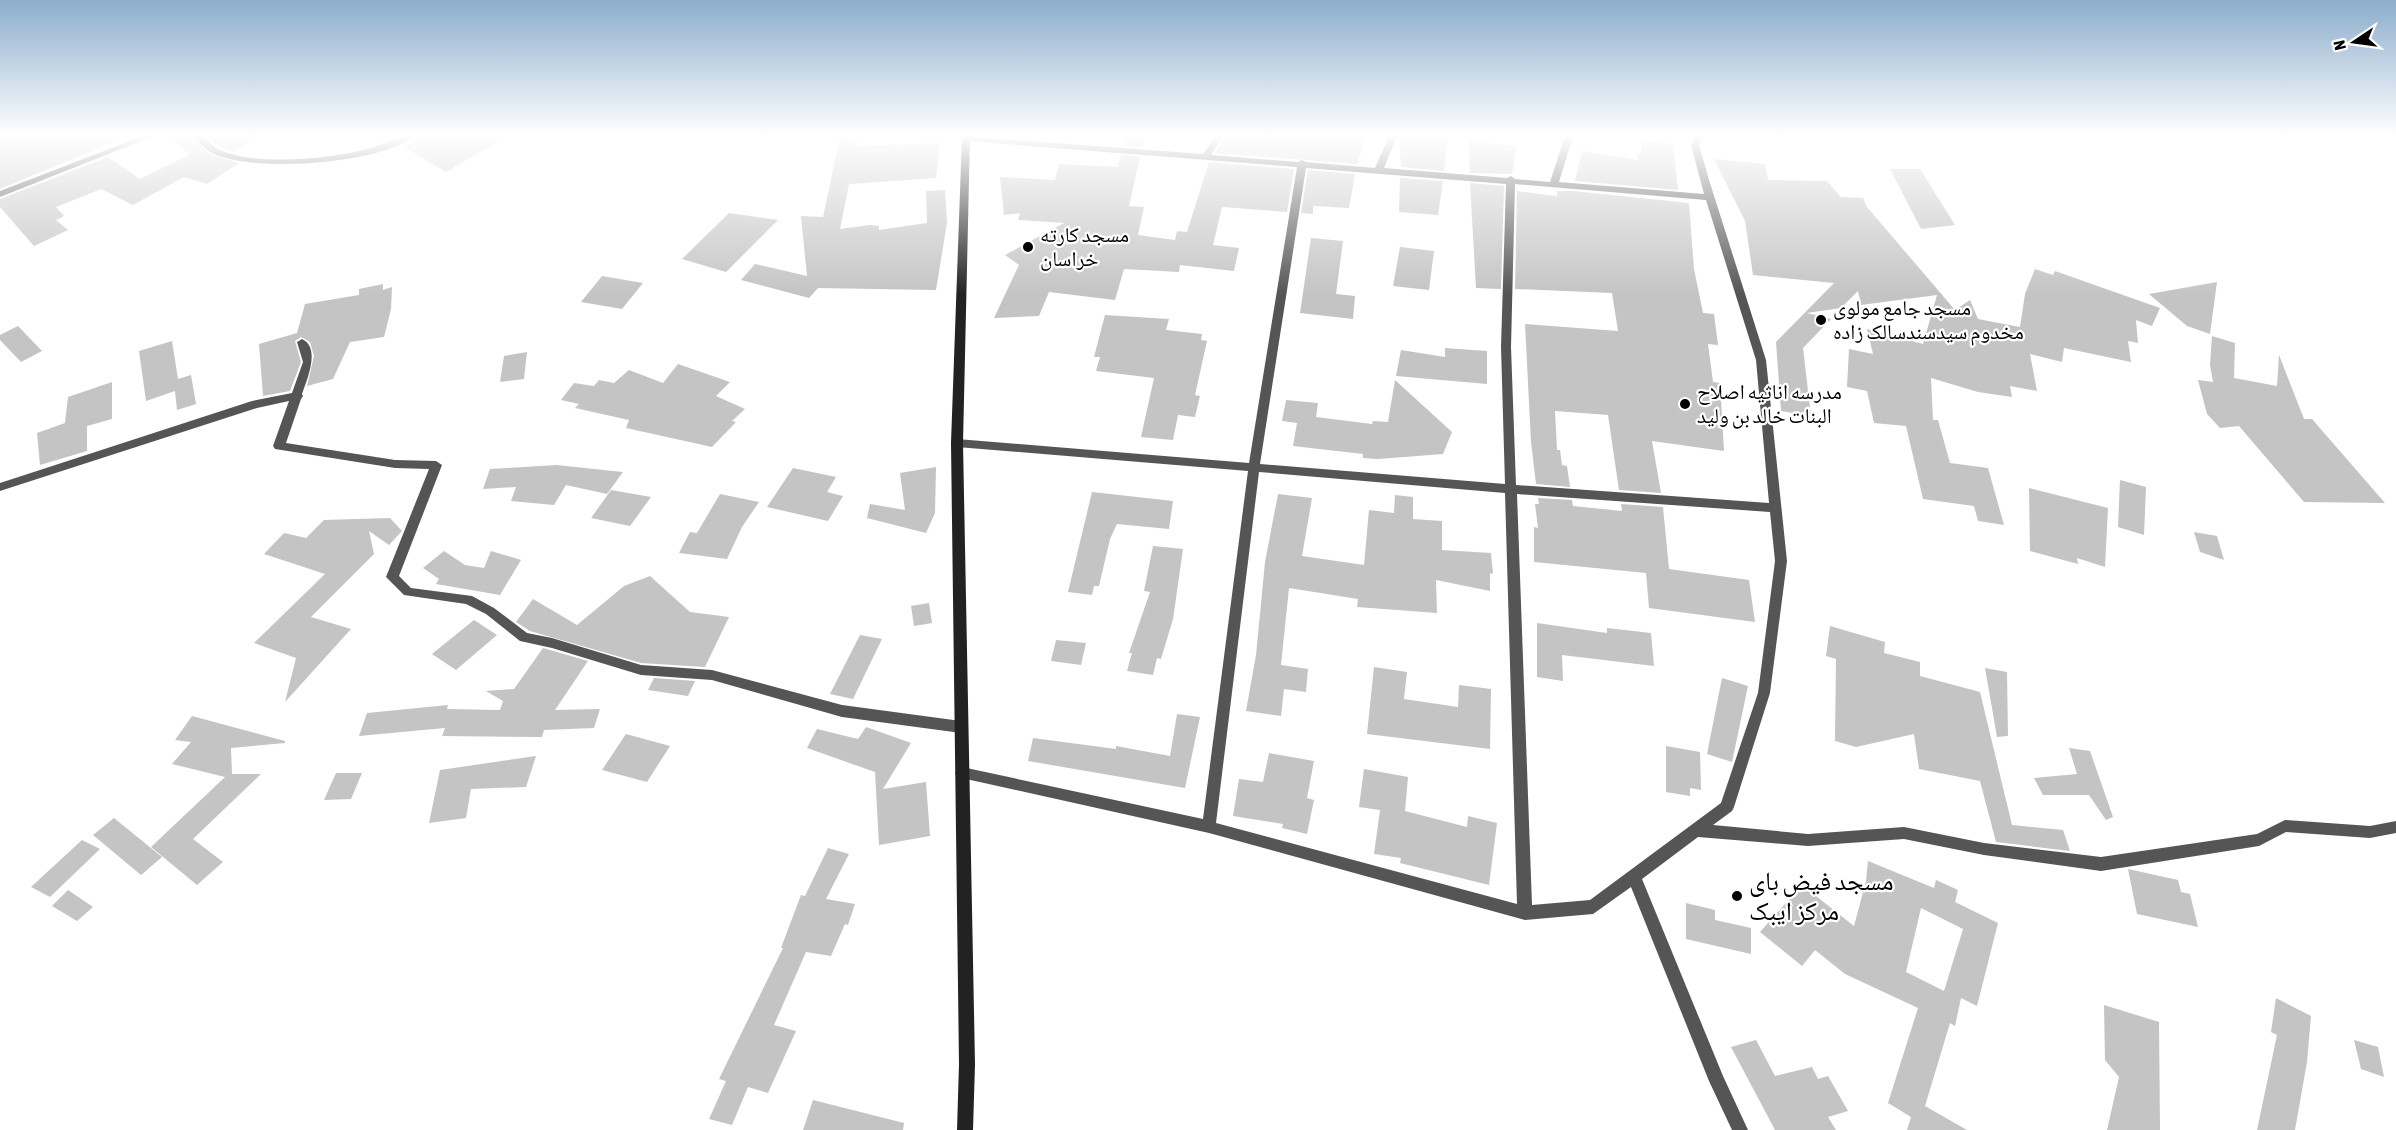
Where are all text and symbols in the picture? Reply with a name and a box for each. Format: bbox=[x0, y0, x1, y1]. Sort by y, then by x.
north arrow bbox=[2324, 12, 2384, 72]
text: N bbox=[2330, 39, 2349, 52]
place label: مسجد کارته خراسان bbox=[1040, 222, 1129, 271]
marker: مسجد کارته خراسان bbox=[1021, 240, 1035, 254]
place label: مسجد جامع مولوی مخدوم سیدسندسالک زاده bbox=[1833, 295, 2024, 346]
marker: مسجد جامع مولوی مخدوم سیدسندسالک زاده bbox=[1814, 313, 1828, 327]
place label: مدرسه اناثیه اصلاح البنات خالد بن ولید bbox=[1697, 379, 1842, 429]
marker: مدرسه اناثیه اصلاح البنات خالد بن ولید bbox=[1678, 397, 1692, 411]
place label: مسجد فیض بای مرکز ایبک bbox=[1749, 866, 1894, 926]
marker: مسجد فیض بای مرکز ایبک bbox=[1730, 889, 1744, 903]

